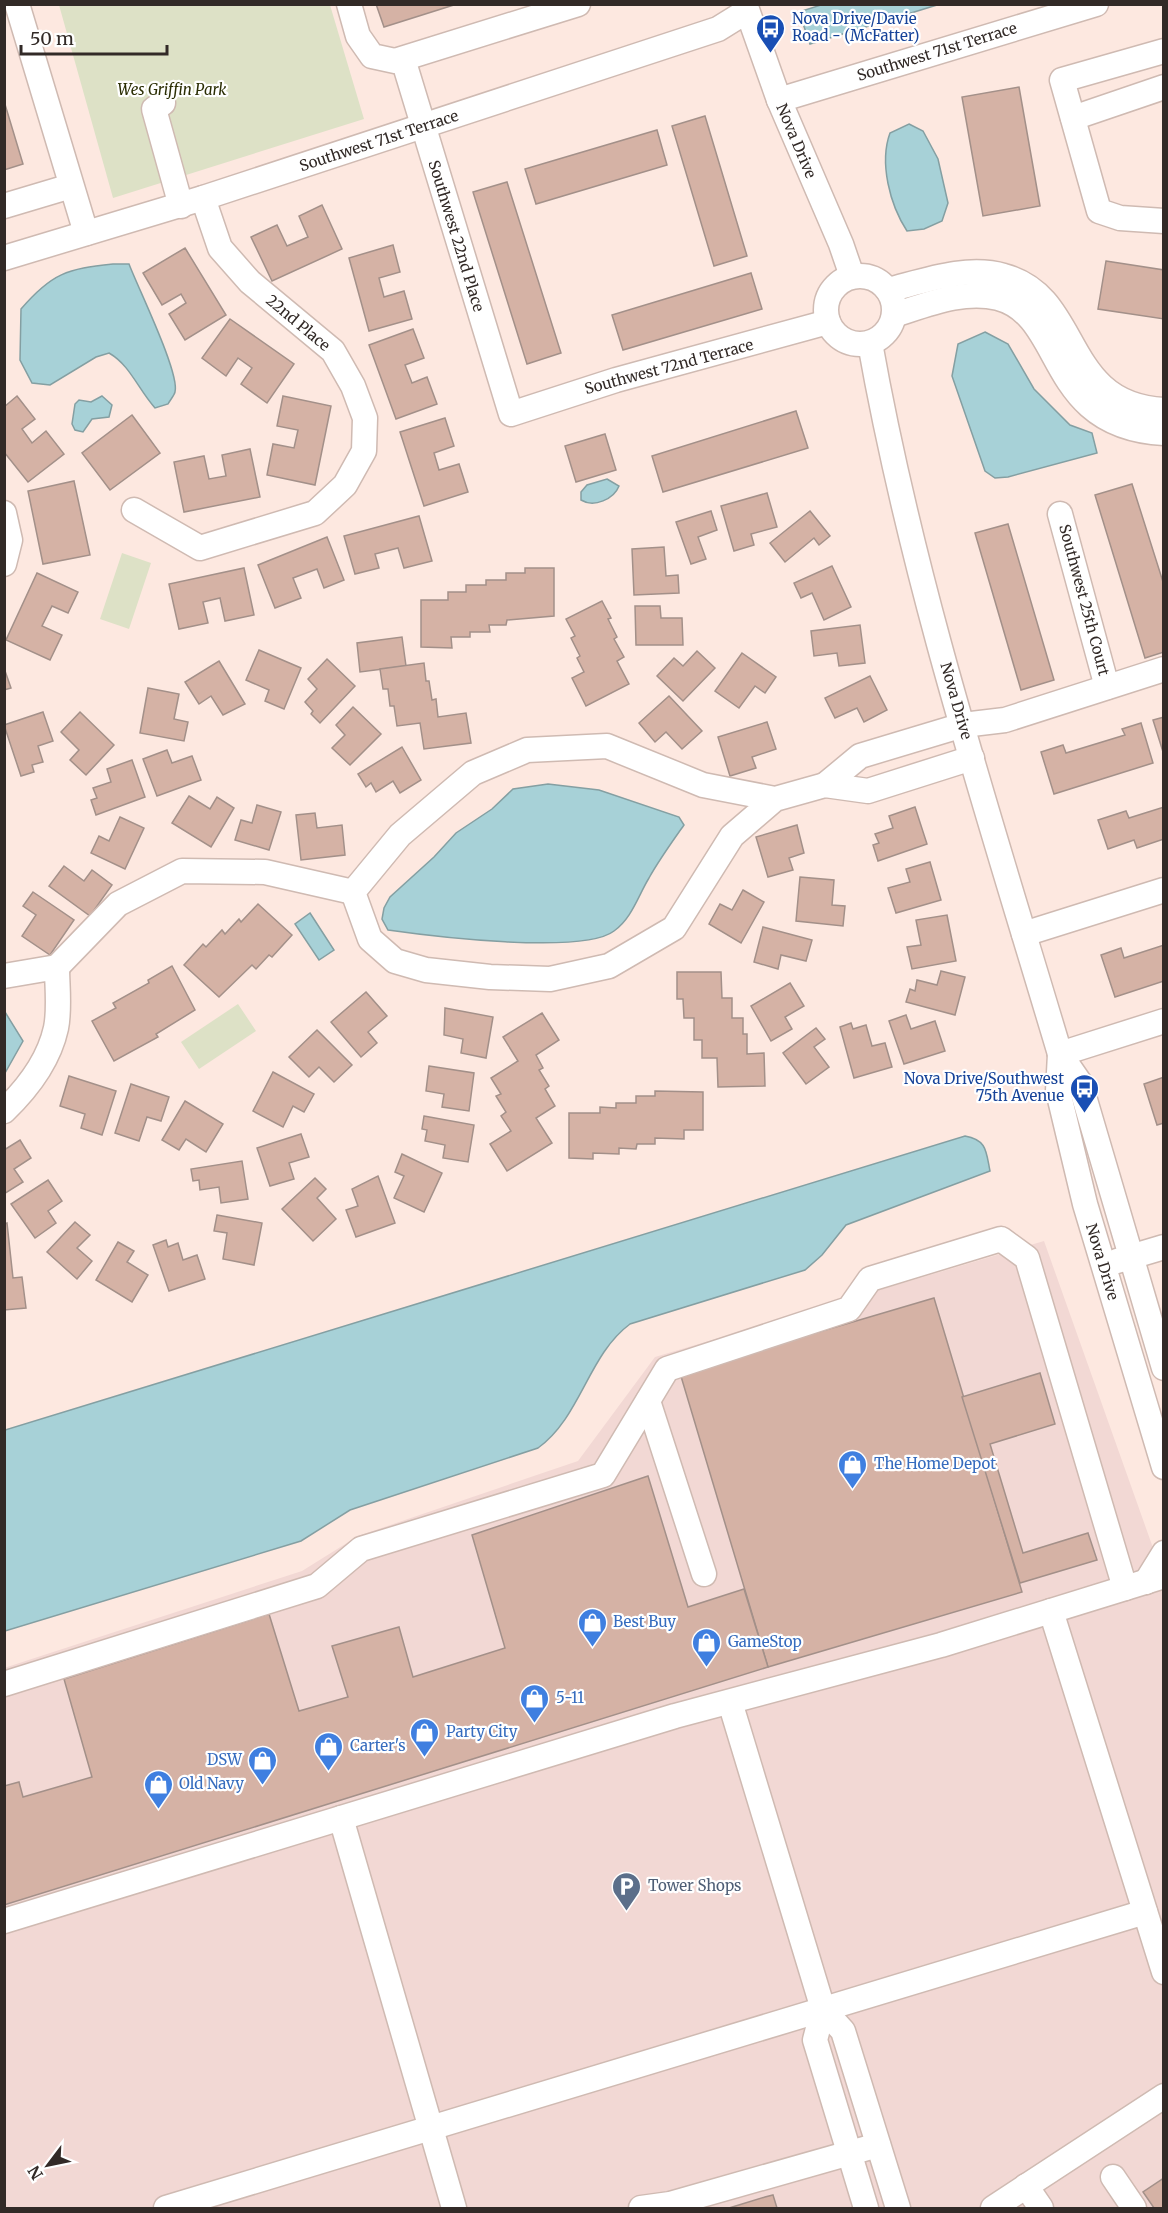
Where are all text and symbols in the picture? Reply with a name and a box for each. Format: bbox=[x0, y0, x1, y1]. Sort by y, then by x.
place label: Nova Drive/Davie Road - (McFatter) bbox=[792, 9, 919, 45]
bus stop icon: Nova Drive/Davie Road - (McFatter) bbox=[755, 12, 787, 54]
scale bar bbox=[21, 18, 166, 56]
street label: Southwest 71st Terrace bbox=[855, 18, 1019, 85]
text: 50 m bbox=[30, 27, 74, 50]
park label: Wes Griffin Park bbox=[117, 80, 227, 99]
street label: Nova Drive bbox=[772, 101, 821, 181]
street label: Southwest 71st Terrace bbox=[297, 106, 461, 175]
street label: Southwest 22nd Place bbox=[424, 158, 489, 314]
street label: 22nd Place bbox=[263, 290, 334, 355]
street label: Southwest 72nd Terrace bbox=[582, 335, 756, 398]
street label: Southwest 25th Court bbox=[1055, 522, 1114, 678]
street label: Nova Drive bbox=[936, 660, 977, 742]
place label: Nova Drive/Southwest 75th Avenue bbox=[904, 1069, 1064, 1105]
bus stop icon: Nova Drive/Southwest 75th Avenue bbox=[1069, 1072, 1101, 1114]
street label: Nova Drive bbox=[1082, 1221, 1123, 1303]
shop icon: The Home Depot bbox=[837, 1448, 869, 1490]
place label: The Home Depot bbox=[874, 1454, 996, 1473]
shop icon: Best Buy bbox=[576, 1606, 608, 1648]
place label: Best Buy bbox=[613, 1612, 676, 1631]
shop icon: GameStop bbox=[691, 1626, 723, 1668]
place label: GameStop bbox=[728, 1632, 802, 1651]
shop icon: 5-11 bbox=[519, 1682, 551, 1724]
place label: 5-11 bbox=[556, 1688, 584, 1707]
shop icon: Party City bbox=[409, 1716, 441, 1758]
place label: Party City bbox=[446, 1722, 518, 1741]
shop icon: Carter's bbox=[313, 1730, 345, 1772]
place label: Carter's bbox=[350, 1736, 406, 1755]
shop icon: DSW bbox=[247, 1744, 279, 1786]
place label: DSW bbox=[207, 1750, 243, 1769]
shop icon: Old Navy bbox=[142, 1768, 174, 1810]
place label: Old Navy bbox=[179, 1774, 244, 1793]
parking icon: Tower Shops bbox=[611, 1870, 643, 1912]
place label: Tower Shops bbox=[648, 1876, 741, 1895]
north arrow bbox=[18, 2135, 78, 2195]
text: N bbox=[23, 2162, 47, 2184]

